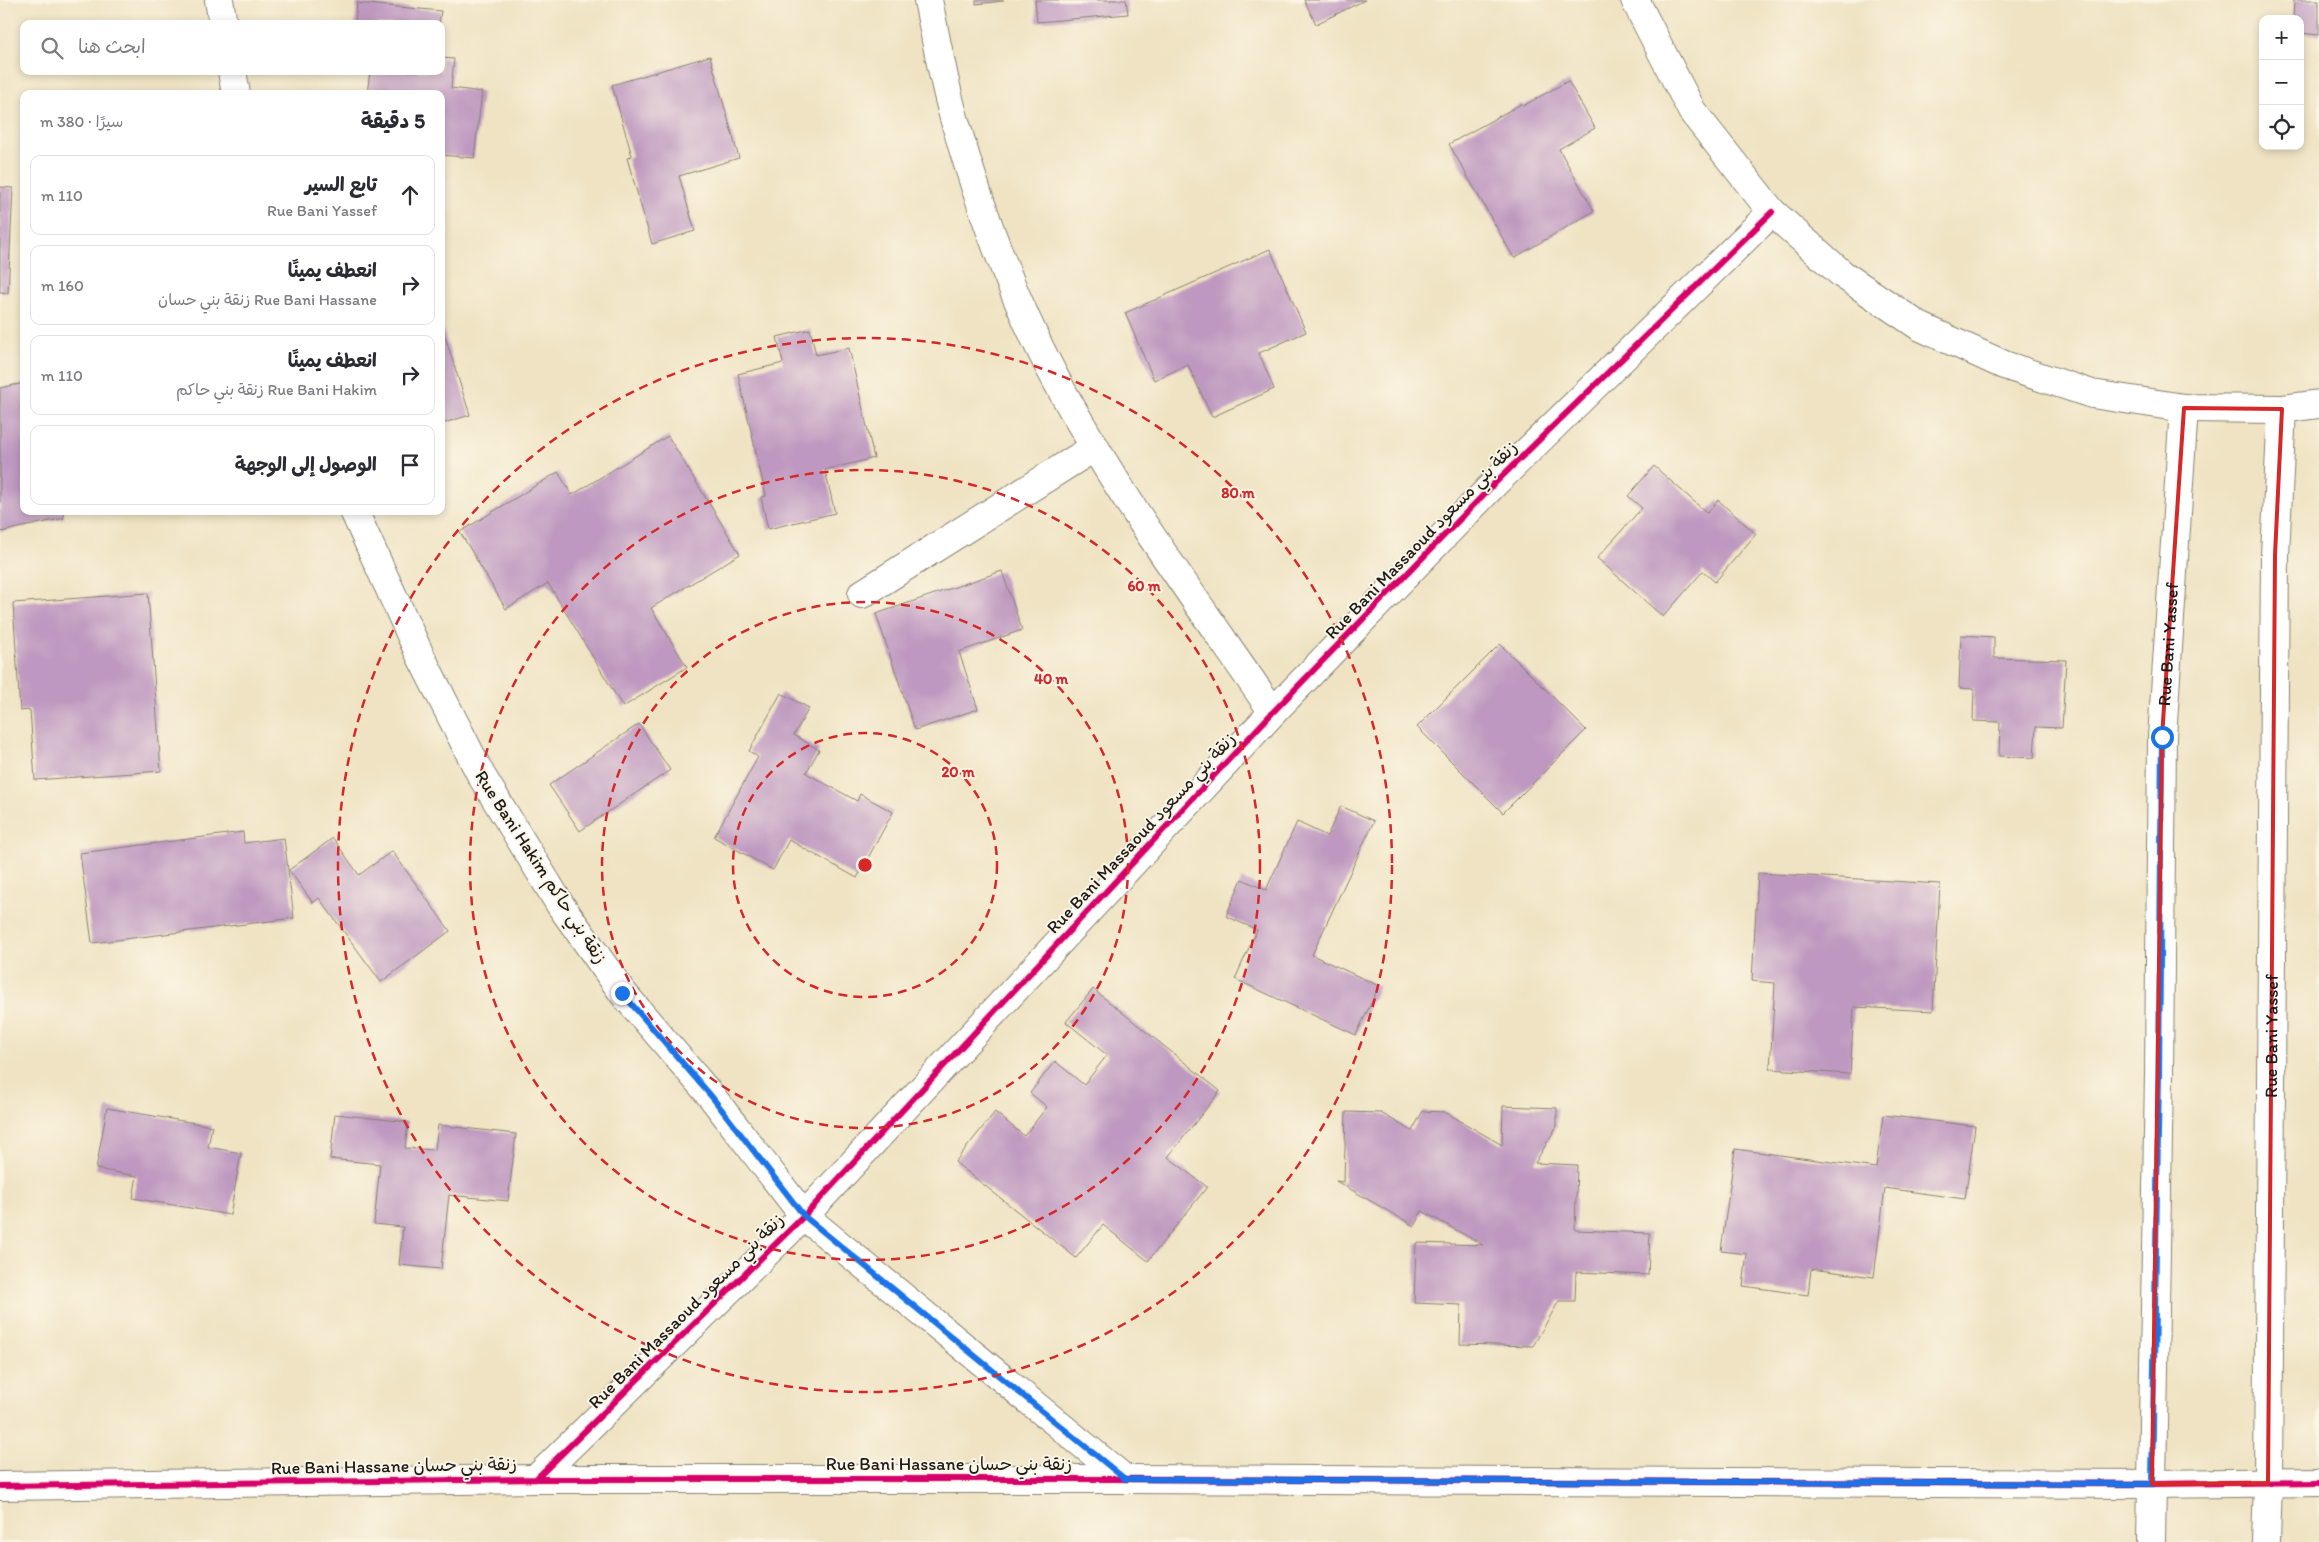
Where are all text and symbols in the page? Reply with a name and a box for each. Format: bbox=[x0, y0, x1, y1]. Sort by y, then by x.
map controls bbox=[2259, 15, 2304, 150]
button: + bbox=[2259, 15, 2304, 60]
search box bbox=[20, 20, 445, 75]
icon: search bbox=[38, 34, 66, 62]
text: ابحث هنا bbox=[78, 35, 146, 58]
button: − bbox=[2259, 60, 2304, 105]
button: locate bbox=[2259, 105, 2304, 150]
text: 5 دقيقة bbox=[361, 108, 425, 133]
text: سيرًا · 380 m bbox=[40, 112, 123, 131]
text: تابع السير bbox=[305, 173, 377, 196]
icon: ahead bbox=[396, 181, 424, 209]
text: 110 m bbox=[41, 186, 83, 205]
text: Rue Bani Yassef bbox=[267, 201, 377, 220]
text: انعطف يمينًا bbox=[288, 259, 377, 282]
icon: right bbox=[396, 271, 424, 299]
text: 160 m bbox=[41, 276, 84, 295]
text: Rue Bani Hassane زنقة بني حسان bbox=[158, 290, 377, 309]
text: انعطف يمينًا bbox=[288, 349, 377, 372]
icon: right bbox=[396, 361, 424, 389]
text: 110 m bbox=[41, 366, 83, 385]
text: Rue Bani Hakim زنقة بني حاكم bbox=[176, 380, 377, 399]
street label: Rue Bani Massaoud زنقة بني مسعود bbox=[1320, 436, 1525, 647]
icon: arrive bbox=[396, 451, 424, 479]
text: الوصول إلى الوجهة bbox=[235, 453, 377, 476]
text: 80 m bbox=[1221, 484, 1255, 502]
text: 60 m bbox=[1127, 577, 1161, 595]
street label: Rue Bani Yassef bbox=[2153, 582, 2183, 707]
text: 40 m bbox=[1034, 670, 1069, 688]
route start bbox=[2151, 726, 2174, 749]
street label: Rue Bani Massaoud زنقة بني مسعود bbox=[1042, 728, 1244, 942]
text: 20 m bbox=[941, 763, 975, 781]
street label: Rue Bani Hakim زنقة بني حاكم bbox=[466, 766, 612, 971]
centre of rings bbox=[856, 856, 874, 874]
street label: Rue Bani Yassef bbox=[2260, 974, 2283, 1098]
route end bbox=[611, 982, 634, 1005]
street label: Rue Bani Massaoud زنقة بني مسعود bbox=[584, 1209, 792, 1417]
street label: Rue Bani Hassane زنقة بني حسان bbox=[271, 1453, 517, 1484]
street label: Rue Bani Hassane زنقة بني حسان bbox=[826, 1453, 1072, 1480]

